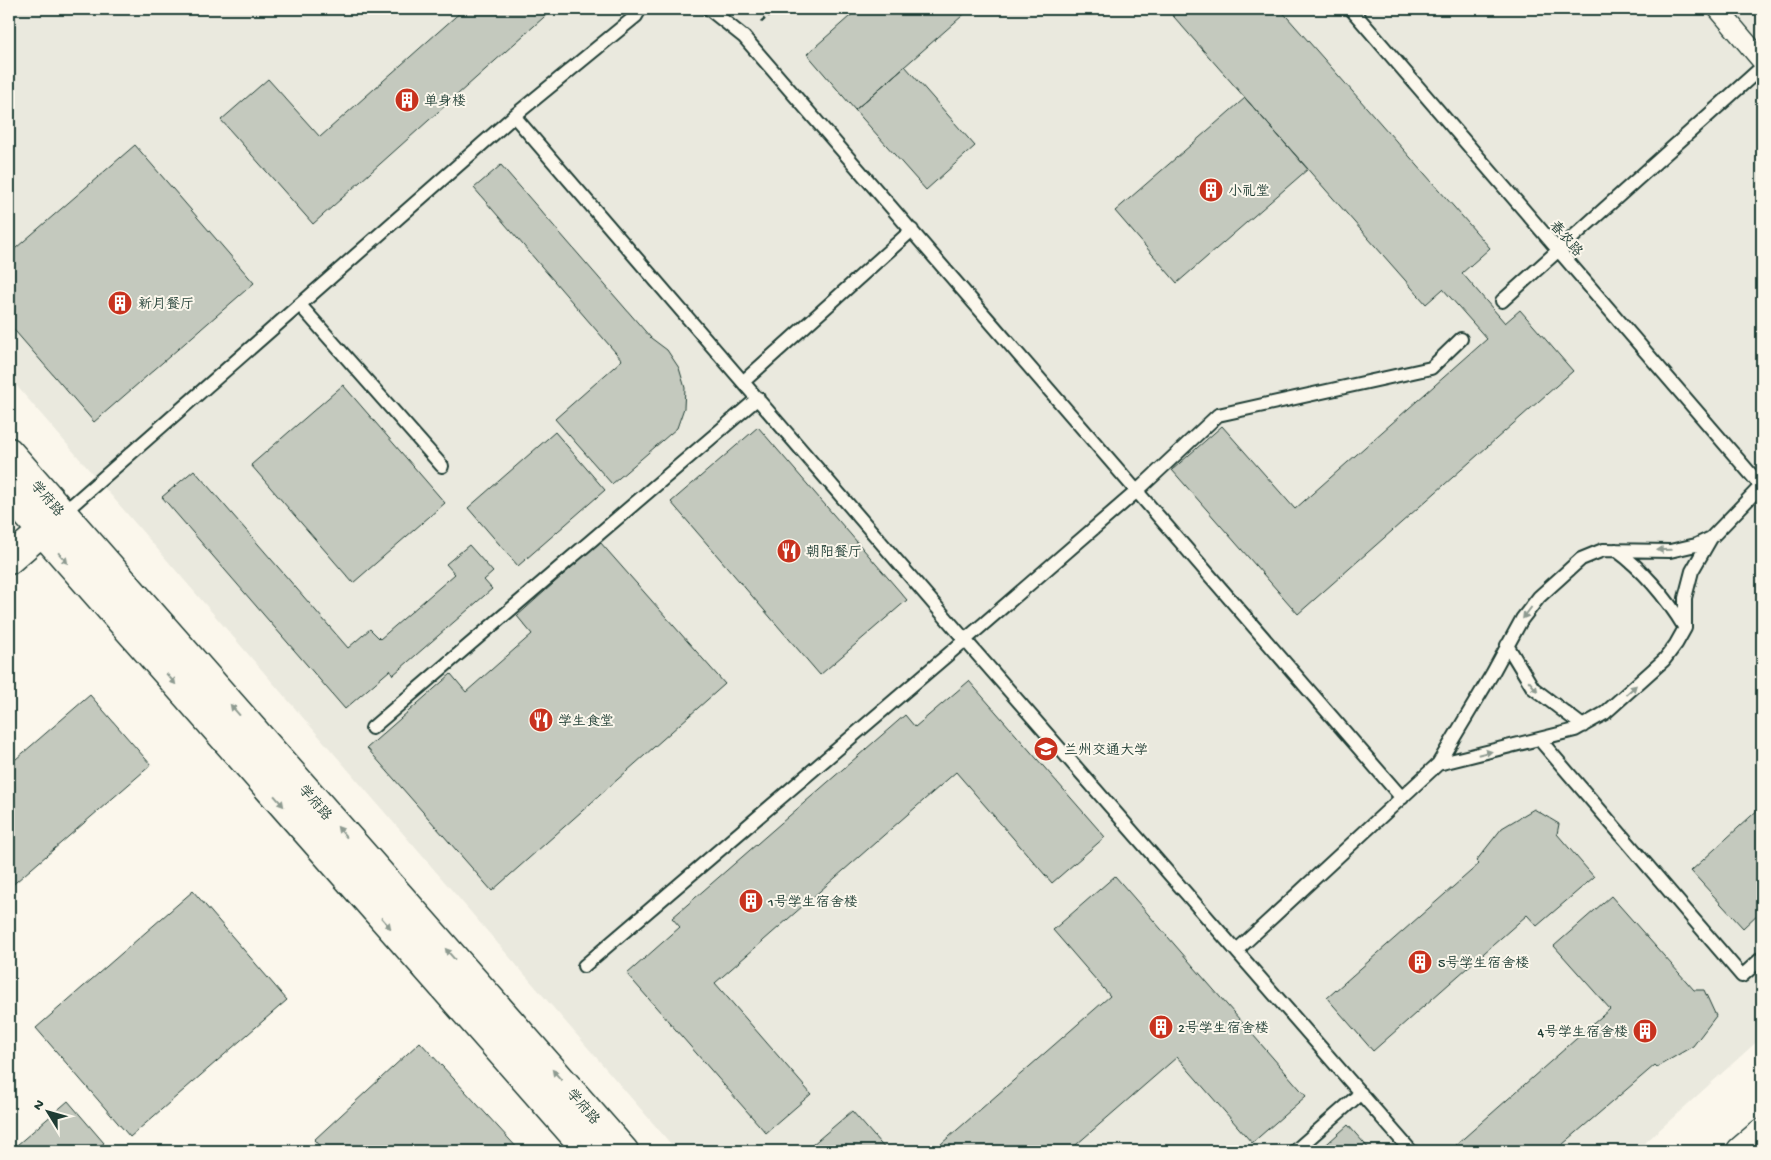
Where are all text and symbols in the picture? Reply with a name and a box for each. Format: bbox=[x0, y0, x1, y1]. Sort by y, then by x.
building icon: 单身楼 bbox=[394, 87, 420, 113]
place label: 单身楼 bbox=[424, 93, 466, 111]
building icon: 小礼堂 bbox=[1198, 177, 1224, 203]
place label: 小礼堂 bbox=[1228, 184, 1270, 201]
street label: 春农路 bbox=[1545, 218, 1586, 261]
building icon: 新月餐厅 bbox=[107, 290, 133, 316]
place label: 新月餐厅 bbox=[138, 296, 194, 314]
street label: 学府路 bbox=[26, 478, 67, 521]
restaurant icon: 朝阳餐厅 bbox=[776, 538, 802, 564]
place label: 朝阳餐厅 bbox=[806, 544, 862, 562]
one-way arrow bbox=[1656, 546, 1672, 554]
one-way arrow bbox=[58, 551, 69, 564]
one-way arrow bbox=[1521, 606, 1532, 619]
one-way arrow bbox=[165, 673, 177, 685]
one-way arrow bbox=[1528, 680, 1539, 693]
one-way arrow bbox=[1625, 684, 1638, 695]
one-way arrow bbox=[229, 704, 240, 717]
restaurant icon: 学生食堂 bbox=[528, 707, 554, 733]
place label: 学生食堂 bbox=[558, 713, 614, 731]
school or university icon: 兰州交通大学 bbox=[1033, 736, 1059, 762]
place label: 兰州交通大学 bbox=[1064, 742, 1148, 760]
one-way arrow bbox=[1478, 749, 1493, 757]
street label: 学府路 bbox=[294, 782, 335, 825]
one-way arrow bbox=[273, 795, 284, 807]
one-way arrow bbox=[336, 826, 348, 838]
building icon: 1号学生宿舍楼 bbox=[738, 888, 764, 914]
place label: 1号学生宿舍楼 bbox=[767, 894, 858, 912]
one-way arrow bbox=[381, 916, 392, 929]
one-way arrow bbox=[444, 947, 455, 960]
building icon: 5号学生宿舍楼 bbox=[1407, 949, 1433, 975]
place label: 5号学生宿舍楼 bbox=[1438, 955, 1529, 973]
building icon: 2号学生宿舍楼 bbox=[1148, 1014, 1174, 1040]
building icon: 4号学生宿舍楼 bbox=[1632, 1018, 1658, 1044]
place label: 2号学生宿舍楼 bbox=[1178, 1020, 1269, 1038]
place label: 4号学生宿舍楼 bbox=[1537, 1024, 1628, 1042]
one-way arrow bbox=[551, 1070, 563, 1082]
street label: 学府路 bbox=[562, 1086, 603, 1129]
north arrow bbox=[22, 1088, 72, 1138]
text: N bbox=[30, 1097, 49, 1114]

